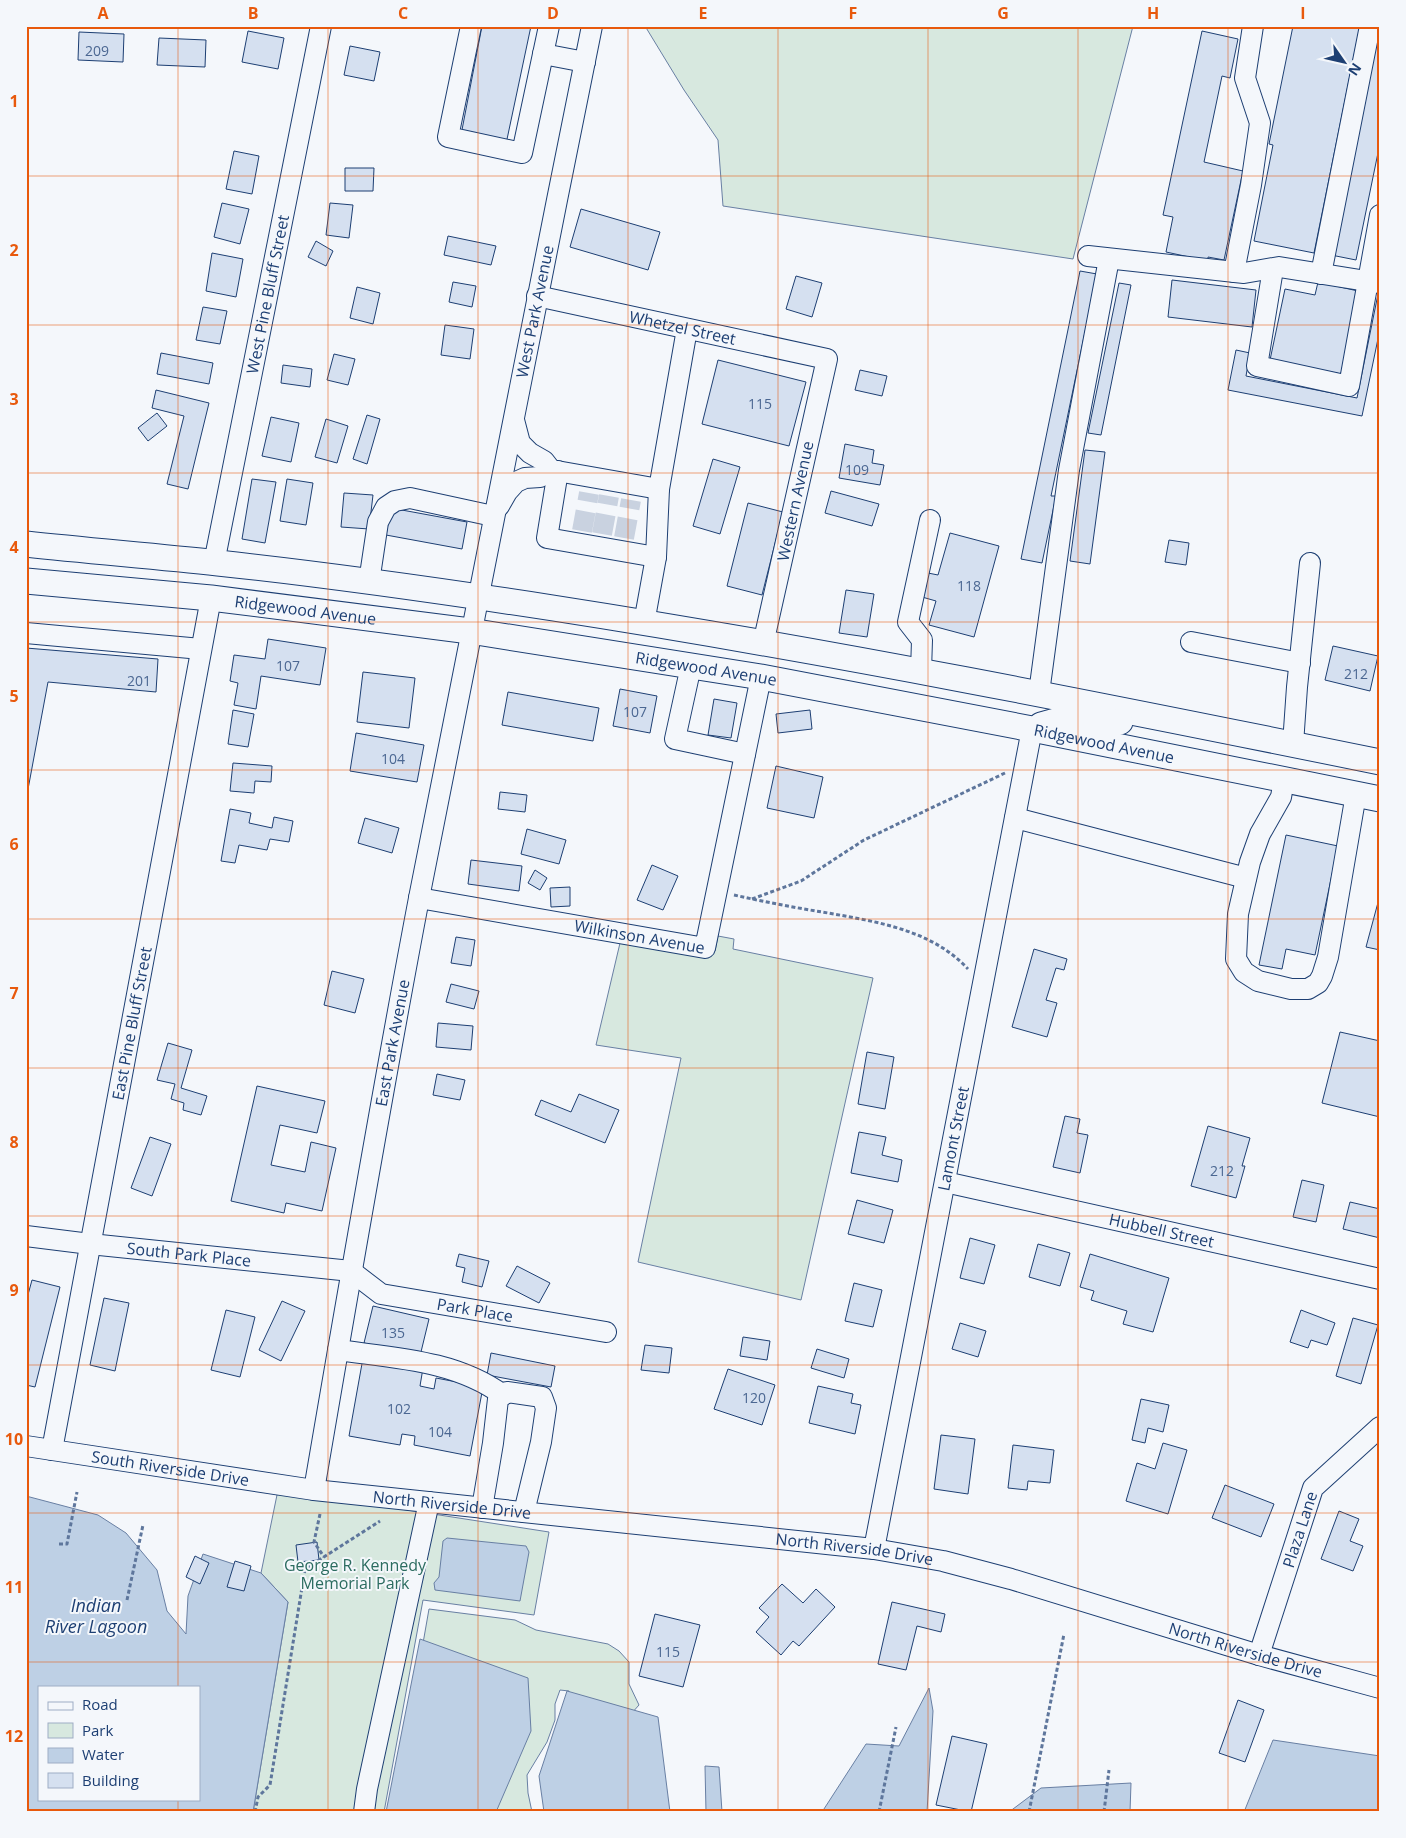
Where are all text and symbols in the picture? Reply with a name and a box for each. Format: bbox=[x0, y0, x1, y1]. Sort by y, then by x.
text: A bbox=[97, 2, 109, 24]
text: B bbox=[248, 2, 258, 24]
text: C bbox=[398, 2, 408, 24]
text: D bbox=[547, 2, 559, 24]
text: E bbox=[699, 2, 708, 24]
text: F bbox=[849, 2, 857, 24]
text: G bbox=[997, 2, 1009, 24]
text: H bbox=[1147, 2, 1159, 24]
text: I bbox=[1300, 2, 1306, 24]
north arrow bbox=[1318, 38, 1368, 88]
house number: 209 bbox=[85, 41, 109, 60]
text: N bbox=[1344, 60, 1366, 80]
text: 1 bbox=[9, 90, 19, 112]
street label: West Pine Bluff Street bbox=[241, 213, 294, 376]
text: 2 bbox=[9, 239, 19, 261]
street label: West Park Avenue bbox=[511, 243, 559, 380]
street label: Whetzel Street bbox=[627, 305, 738, 350]
text: 3 bbox=[9, 388, 19, 410]
house number: 115 bbox=[748, 394, 772, 413]
street label: Western Avenue bbox=[772, 439, 818, 563]
house number: 109 bbox=[845, 460, 869, 479]
text: 4 bbox=[9, 536, 19, 558]
house number: 118 bbox=[957, 576, 981, 595]
street label: Ridgewood Avenue bbox=[233, 590, 378, 630]
street label: Ridgewood Avenue bbox=[634, 646, 779, 691]
house number: 107 bbox=[276, 656, 300, 675]
house number: 212 bbox=[1344, 664, 1368, 683]
house number: 201 bbox=[127, 671, 151, 690]
text: 5 bbox=[9, 685, 19, 707]
house number: 107 bbox=[623, 702, 647, 721]
street label: Ridgewood Avenue bbox=[1032, 719, 1176, 768]
house number: 104 bbox=[381, 749, 405, 768]
text: 6 bbox=[9, 833, 19, 855]
street label: Wilkinson Avenue bbox=[573, 914, 707, 959]
street label: East Pine Bluff Street bbox=[107, 945, 157, 1102]
street label: East Park Avenue bbox=[370, 978, 415, 1108]
text: 7 bbox=[9, 982, 19, 1004]
street label: Lamont Street bbox=[932, 1084, 974, 1193]
text: 8 bbox=[9, 1131, 19, 1153]
house number: 212 bbox=[1210, 1161, 1234, 1180]
street label: Hubbell Street bbox=[1107, 1208, 1217, 1253]
street label: South Park Place bbox=[126, 1237, 252, 1272]
text: 9 bbox=[9, 1279, 19, 1301]
street label: Park Place bbox=[435, 1293, 515, 1327]
house number: 135 bbox=[381, 1323, 405, 1342]
house number: 120 bbox=[742, 1388, 766, 1407]
house number: 102 bbox=[387, 1399, 411, 1418]
house number: 104 bbox=[428, 1422, 452, 1441]
text: 10 bbox=[5, 1428, 23, 1450]
street label: South Riverside Drive bbox=[90, 1445, 251, 1491]
street label: North Riverside Drive bbox=[372, 1485, 532, 1524]
street label: Plaza Lane bbox=[1277, 1488, 1322, 1570]
street label: North Riverside Drive bbox=[774, 1528, 935, 1570]
park label: George R. Kennedy Memorial Park bbox=[284, 1554, 427, 1594]
text: 11 bbox=[5, 1576, 23, 1598]
water label: Indian River Lagoon bbox=[45, 1593, 147, 1638]
street label: North Riverside Drive bbox=[1166, 1617, 1325, 1683]
house number: 115 bbox=[656, 1642, 680, 1661]
legend bbox=[38, 1686, 200, 1800]
text: Road bbox=[82, 1694, 118, 1714]
text: Park bbox=[82, 1720, 113, 1740]
text: 12 bbox=[5, 1725, 23, 1747]
text: Water bbox=[82, 1744, 124, 1764]
text: Building bbox=[82, 1770, 139, 1790]

